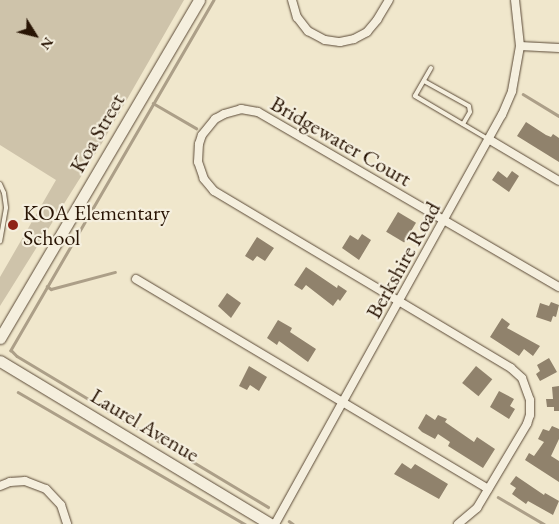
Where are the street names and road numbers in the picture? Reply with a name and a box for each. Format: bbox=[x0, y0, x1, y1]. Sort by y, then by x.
street label: Koa Street bbox=[64, 89, 130, 177]
street label: Bridgewater Court bbox=[266, 90, 416, 192]
street label: Berkshire Road bbox=[360, 197, 446, 323]
street label: Laurel Avenue bbox=[86, 382, 204, 468]

